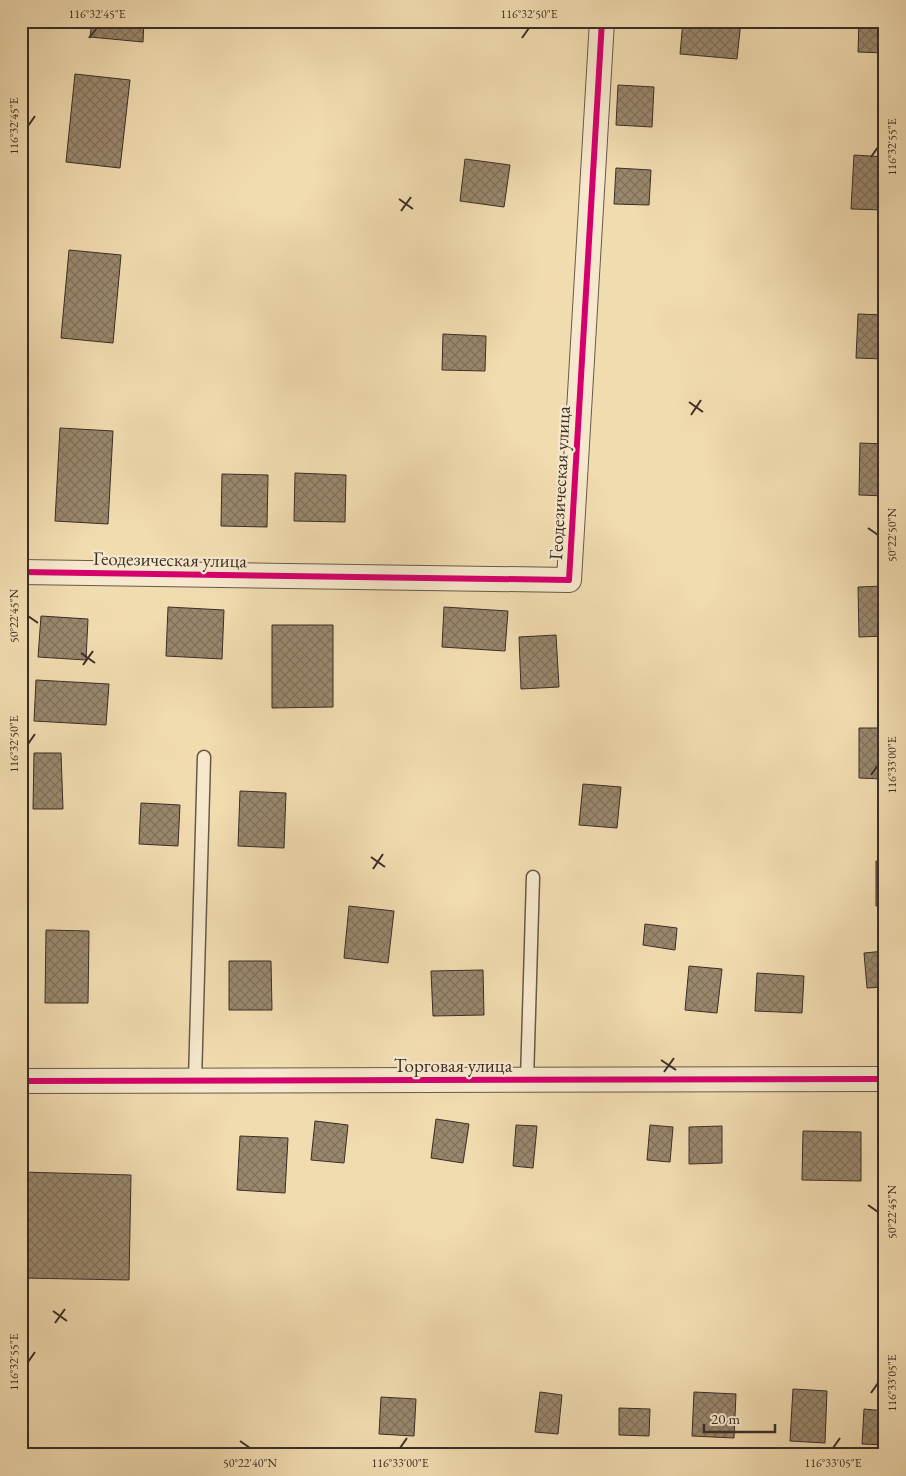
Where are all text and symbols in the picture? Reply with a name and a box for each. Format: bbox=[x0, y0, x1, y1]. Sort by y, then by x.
text: 116°32'45"E bbox=[69, 6, 126, 22]
text: 116°32'50"E bbox=[501, 6, 558, 22]
text: 116°32'45"E bbox=[6, 97, 22, 154]
text: 116°32'55"E bbox=[884, 118, 900, 175]
street label: Геодезическая улица bbox=[543, 405, 576, 560]
text: 50°22'50"N bbox=[884, 508, 900, 562]
street label: Геодезическая улица bbox=[93, 546, 248, 573]
text: 50°22'45"N bbox=[6, 589, 22, 643]
text: 116°32'50"E bbox=[6, 715, 22, 772]
text: 116°33'00"E bbox=[884, 736, 900, 793]
street label: Торговая улица bbox=[394, 1053, 513, 1078]
text: 50°22'45"N bbox=[884, 1185, 900, 1239]
text: 116°32'55"E bbox=[6, 1333, 22, 1390]
text: 116°33'05"E bbox=[884, 1354, 900, 1411]
scale bar bbox=[704, 1401, 775, 1433]
text: 20 m bbox=[711, 1409, 740, 1428]
text: 50°22'40"N bbox=[223, 1455, 277, 1471]
text: 116°33'00"E bbox=[372, 1455, 429, 1471]
text: 116°33'05"E bbox=[805, 1455, 862, 1471]

